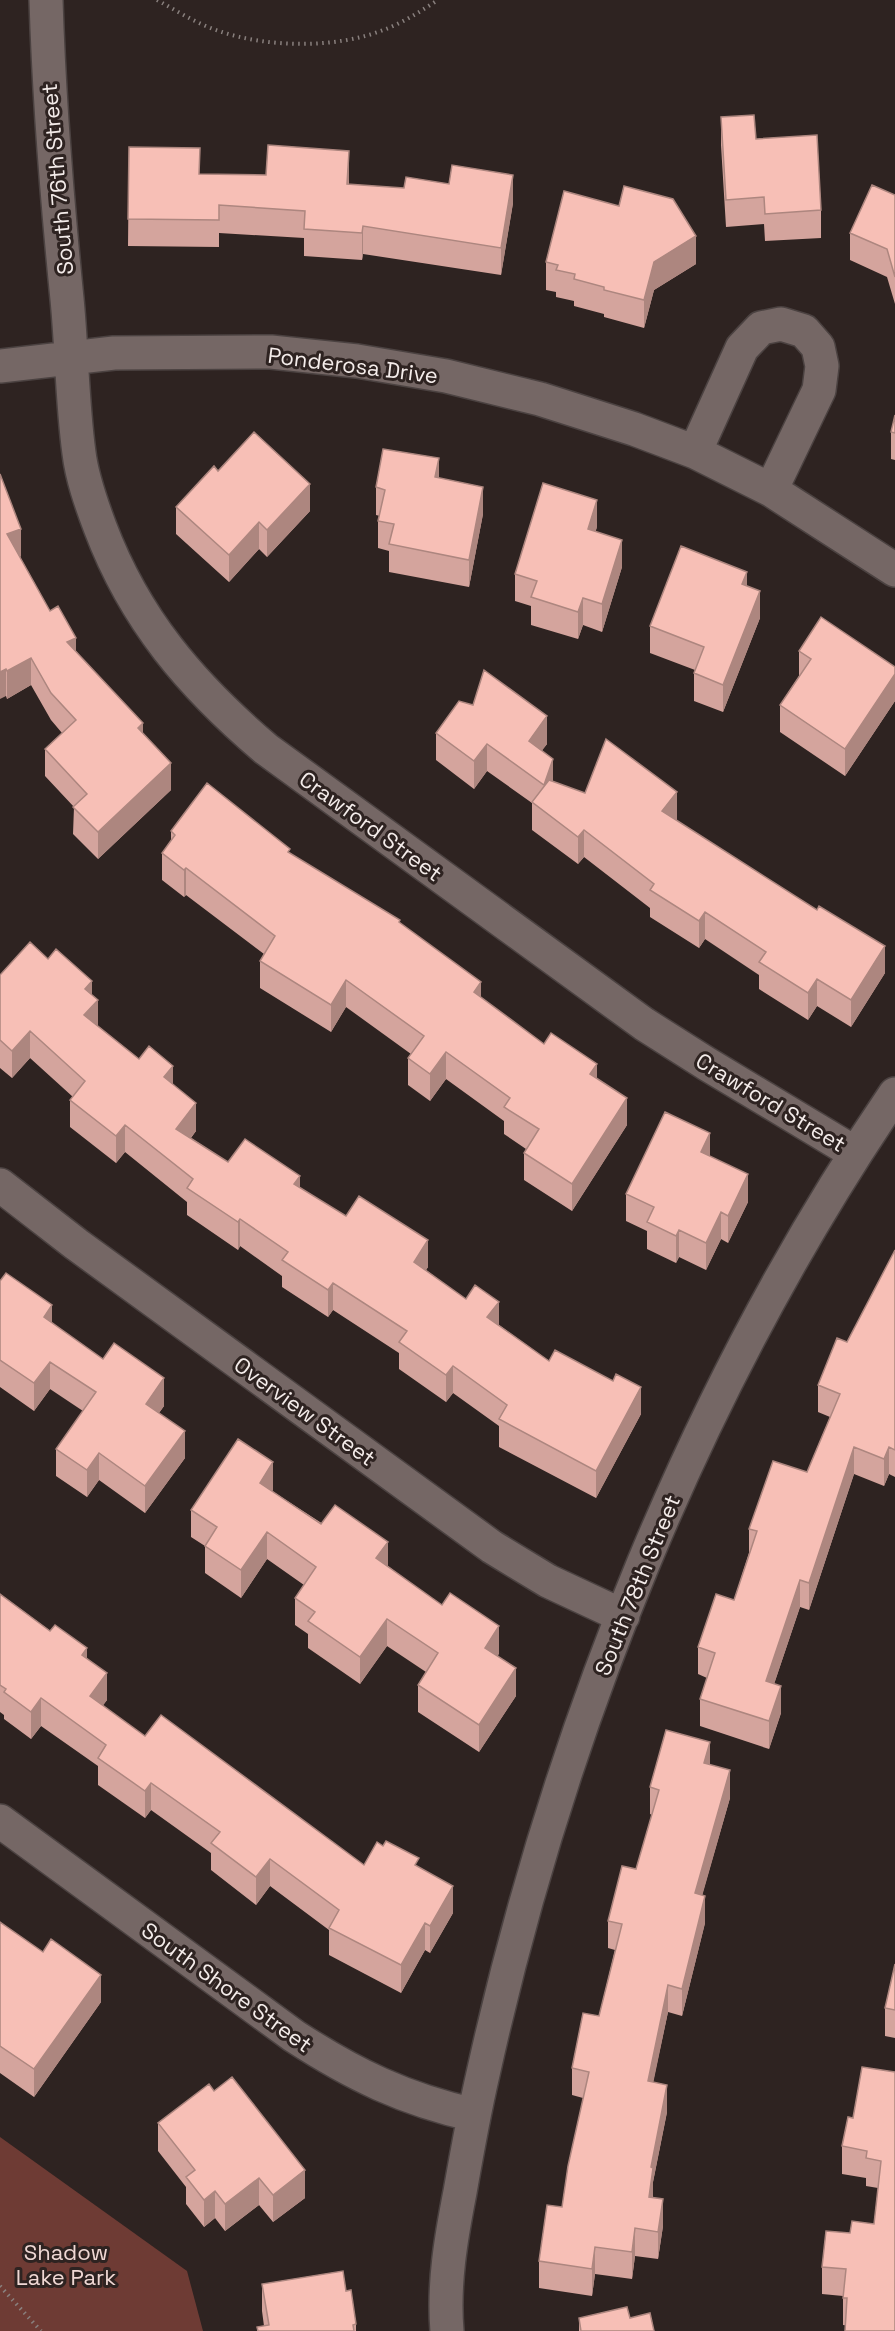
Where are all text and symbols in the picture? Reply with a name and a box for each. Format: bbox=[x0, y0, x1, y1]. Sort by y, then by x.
street label: South 76th Street bbox=[35, 82, 79, 276]
street label: Ponderosa Drive bbox=[266, 341, 440, 389]
street label: Crawford Street bbox=[294, 765, 448, 887]
street label: Crawford Street bbox=[691, 1046, 851, 1158]
street label: Overview Street bbox=[229, 1350, 381, 1472]
street label: South 78th Street bbox=[588, 1491, 686, 1679]
street label: South Shore Street bbox=[136, 1916, 318, 2058]
park label: Shadow Lake Park bbox=[16, 2238, 116, 2291]

